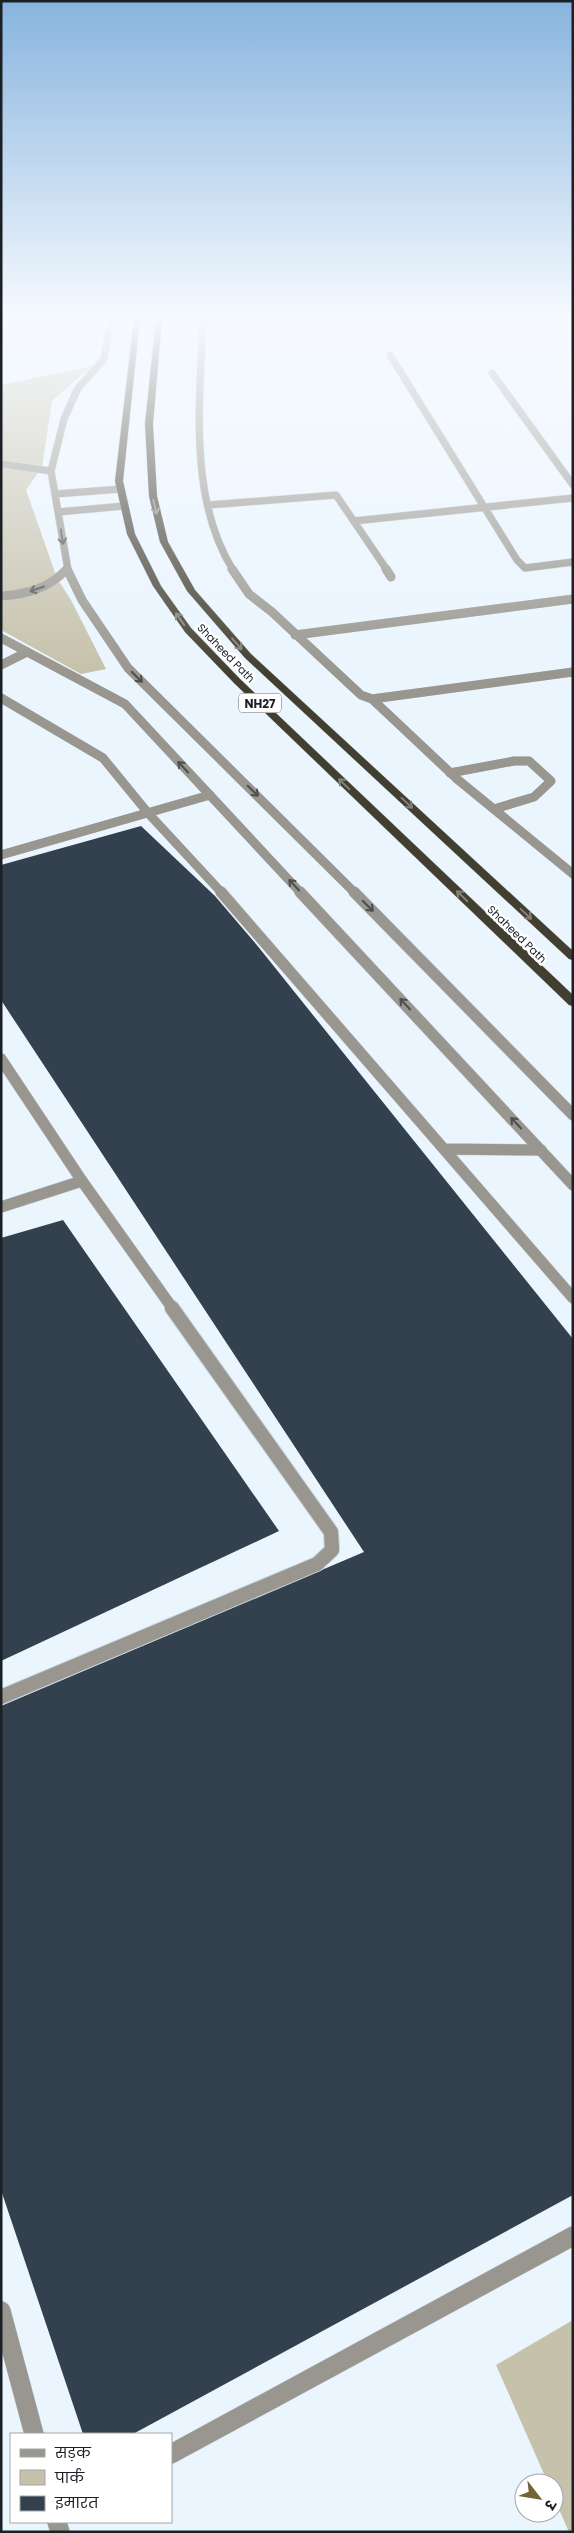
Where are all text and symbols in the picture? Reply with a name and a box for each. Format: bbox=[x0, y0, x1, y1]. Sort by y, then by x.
one-way arrow bbox=[151, 498, 160, 514]
one-way arrow bbox=[57, 528, 67, 544]
one-way arrow bbox=[30, 585, 46, 594]
one-way arrow bbox=[175, 612, 185, 626]
street label: Shaheed Path bbox=[194, 620, 258, 686]
one-way arrow bbox=[232, 637, 243, 650]
one-way arrow bbox=[131, 671, 144, 683]
road number: NH27 bbox=[239, 694, 281, 712]
one-way arrow bbox=[177, 760, 189, 773]
one-way arrow bbox=[338, 777, 350, 790]
one-way arrow bbox=[247, 785, 259, 797]
one-way arrow bbox=[400, 797, 413, 809]
one-way arrow bbox=[288, 879, 300, 892]
one-way arrow bbox=[455, 890, 468, 902]
one-way arrow bbox=[362, 900, 374, 912]
street label: Shaheed Path bbox=[484, 902, 550, 966]
one-way arrow bbox=[519, 908, 532, 920]
one-way arrow bbox=[399, 998, 411, 1011]
one-way arrow bbox=[510, 1117, 522, 1130]
legend bbox=[10, 2433, 172, 2523]
text: सड़क bbox=[54, 2442, 92, 2463]
text: पार्क bbox=[54, 2467, 85, 2488]
north arrow bbox=[514, 2473, 564, 2523]
text: इमारत bbox=[54, 2492, 99, 2513]
text: उ bbox=[539, 2495, 561, 2514]

